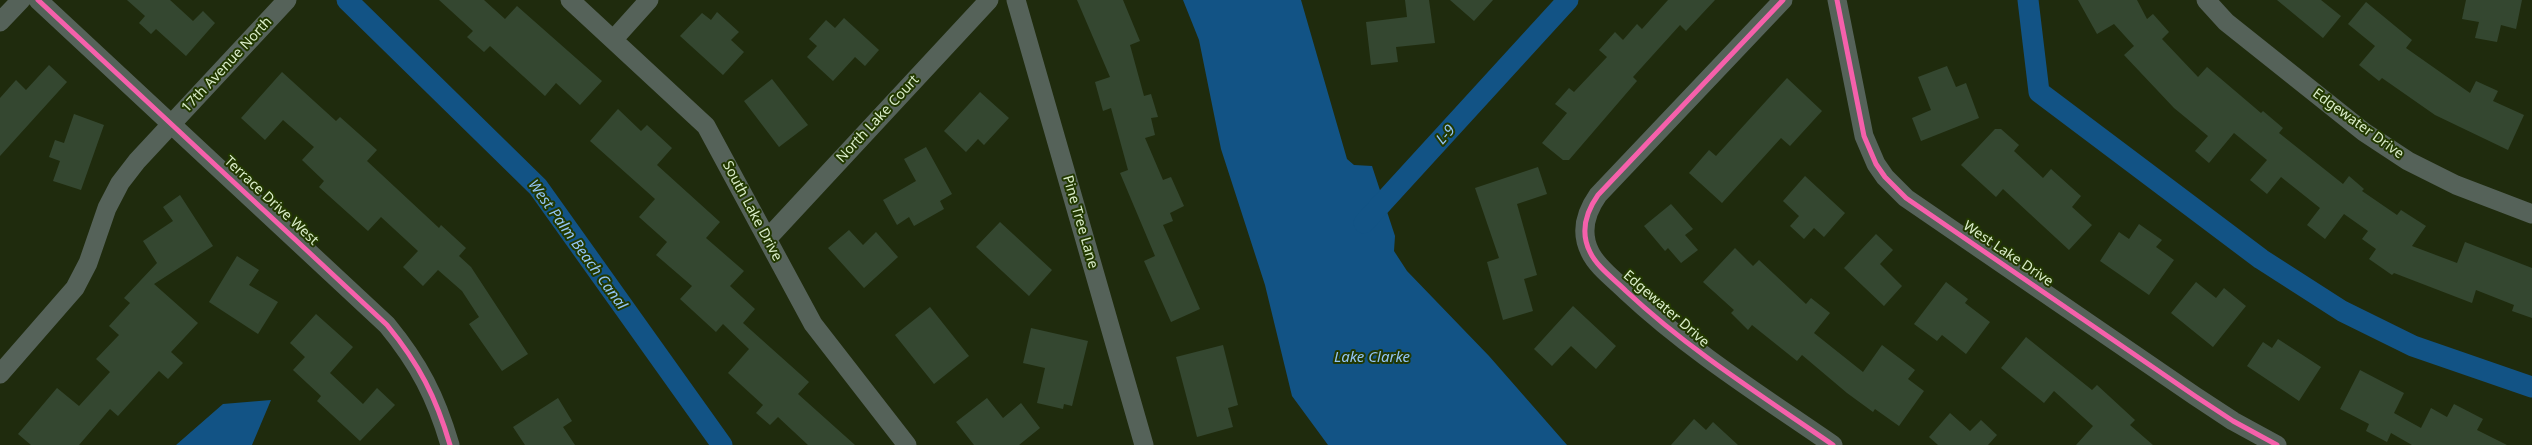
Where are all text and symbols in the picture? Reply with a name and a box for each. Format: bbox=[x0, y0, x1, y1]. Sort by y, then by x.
street label: 17th Avenue North bbox=[178, 14, 276, 116]
street label: North Lake Court bbox=[833, 72, 923, 166]
street label: Edgewater Drive bbox=[2309, 85, 2407, 163]
water label: L-9 bbox=[1433, 121, 1459, 149]
street label: Terrace Drive West bbox=[220, 153, 322, 249]
street label: South Lake Drive bbox=[719, 158, 785, 264]
street label: Pine Tree Lane bbox=[1059, 174, 1101, 270]
water label: West Palm Beach Canal bbox=[524, 177, 630, 313]
street label: West Lake Drive bbox=[1960, 218, 2056, 290]
street label: Edgewater Drive bbox=[1620, 267, 1712, 351]
water label: Lake Clarke bbox=[1334, 349, 1410, 367]

